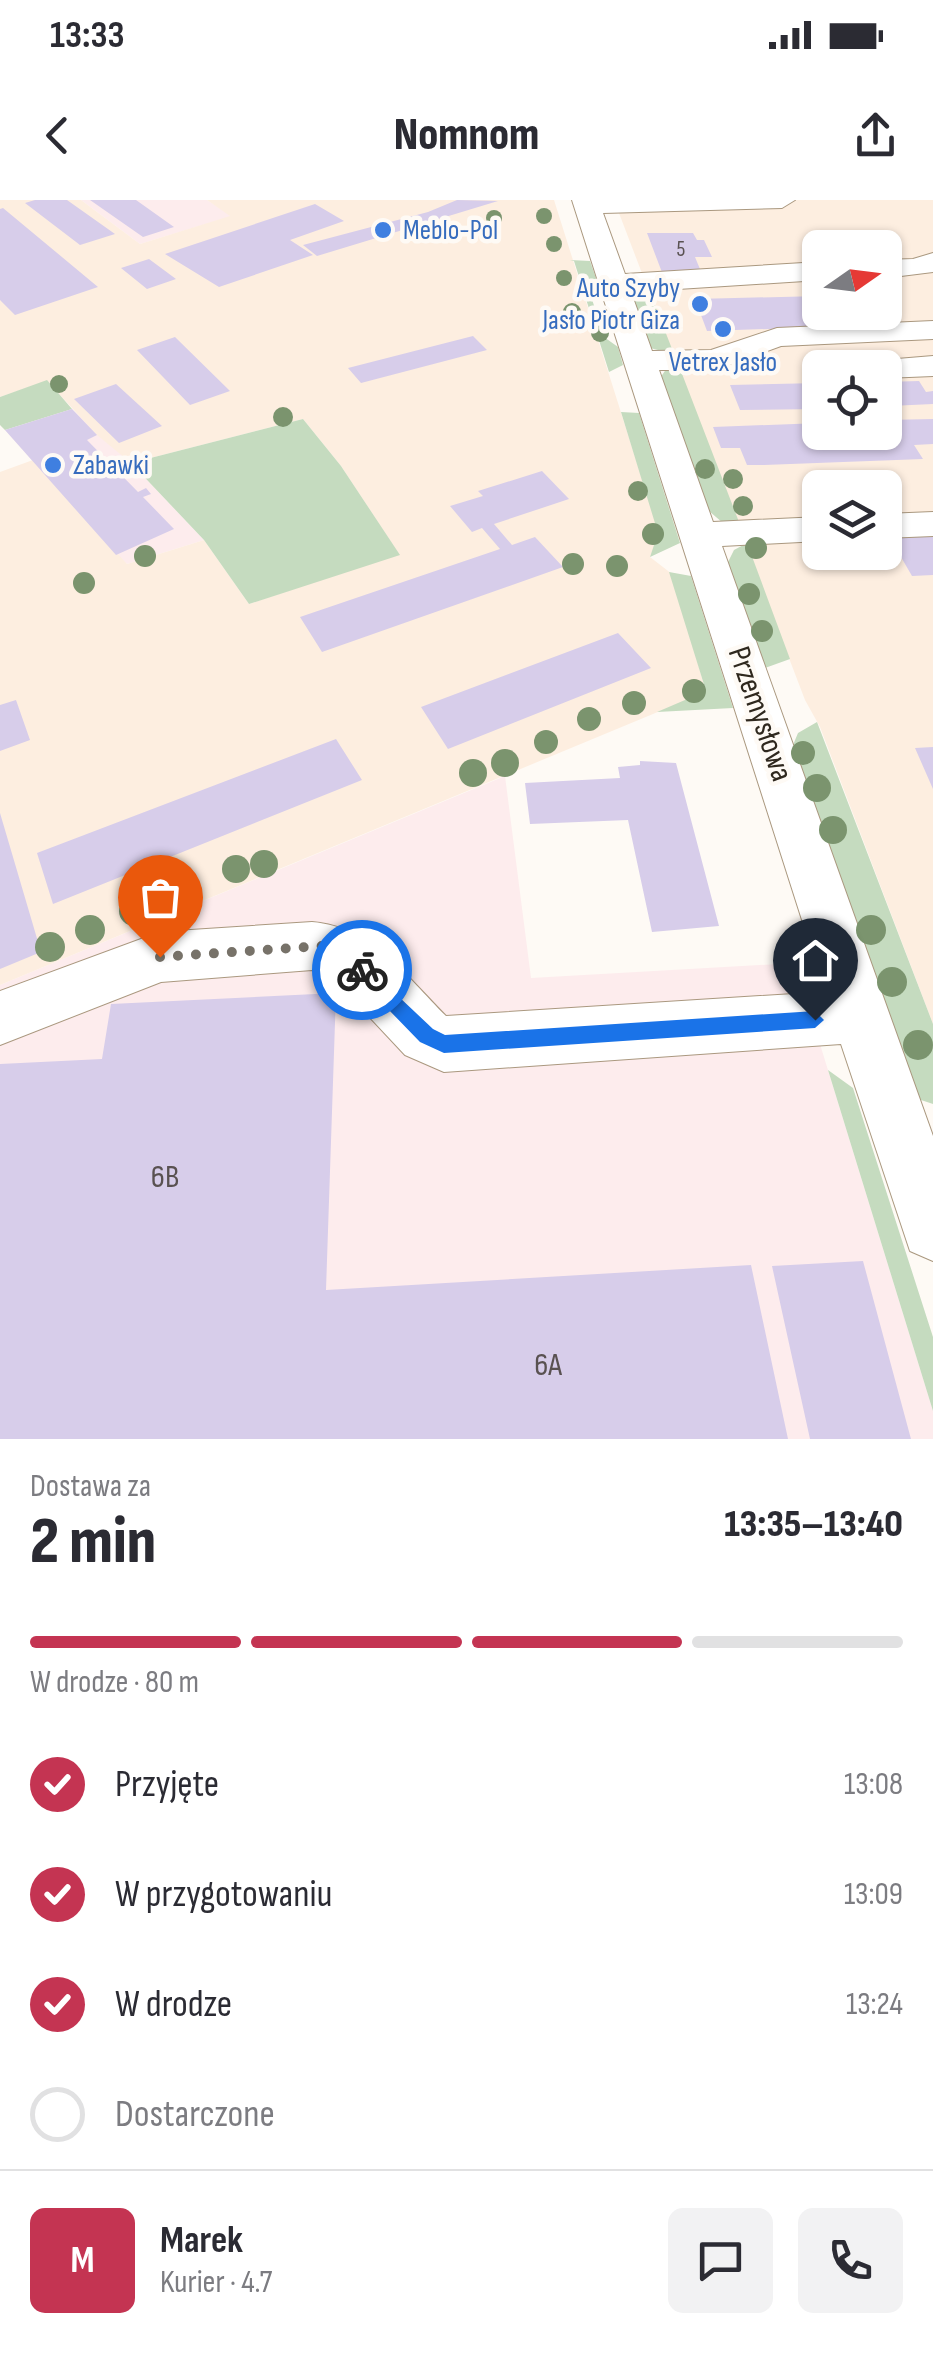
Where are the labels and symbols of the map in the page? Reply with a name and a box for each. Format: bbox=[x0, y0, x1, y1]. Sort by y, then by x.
place label: Meblo-Pol bbox=[403, 214, 498, 247]
marker: Meblo-Pol bbox=[372, 219, 394, 241]
north arrow bbox=[802, 230, 902, 330]
house number: 5 bbox=[677, 236, 686, 263]
place label: Auto Szyby Jasło Piotr Giza bbox=[541, 272, 680, 337]
marker: Auto Szyby Jasło Piotr Giza bbox=[689, 293, 711, 315]
marker: Vetrex Jasło bbox=[712, 318, 734, 340]
place label: Vetrex Jasło bbox=[669, 346, 777, 379]
place label: Zabawki bbox=[73, 449, 149, 482]
marker: Zabawki bbox=[42, 454, 64, 476]
street label: Przemysłowa bbox=[719, 642, 801, 786]
pin bbox=[118, 855, 203, 958]
pin bbox=[773, 918, 858, 1021]
courier bbox=[312, 920, 412, 1020]
house number: 6B bbox=[151, 1158, 179, 1197]
house number: 6A bbox=[534, 1346, 562, 1385]

